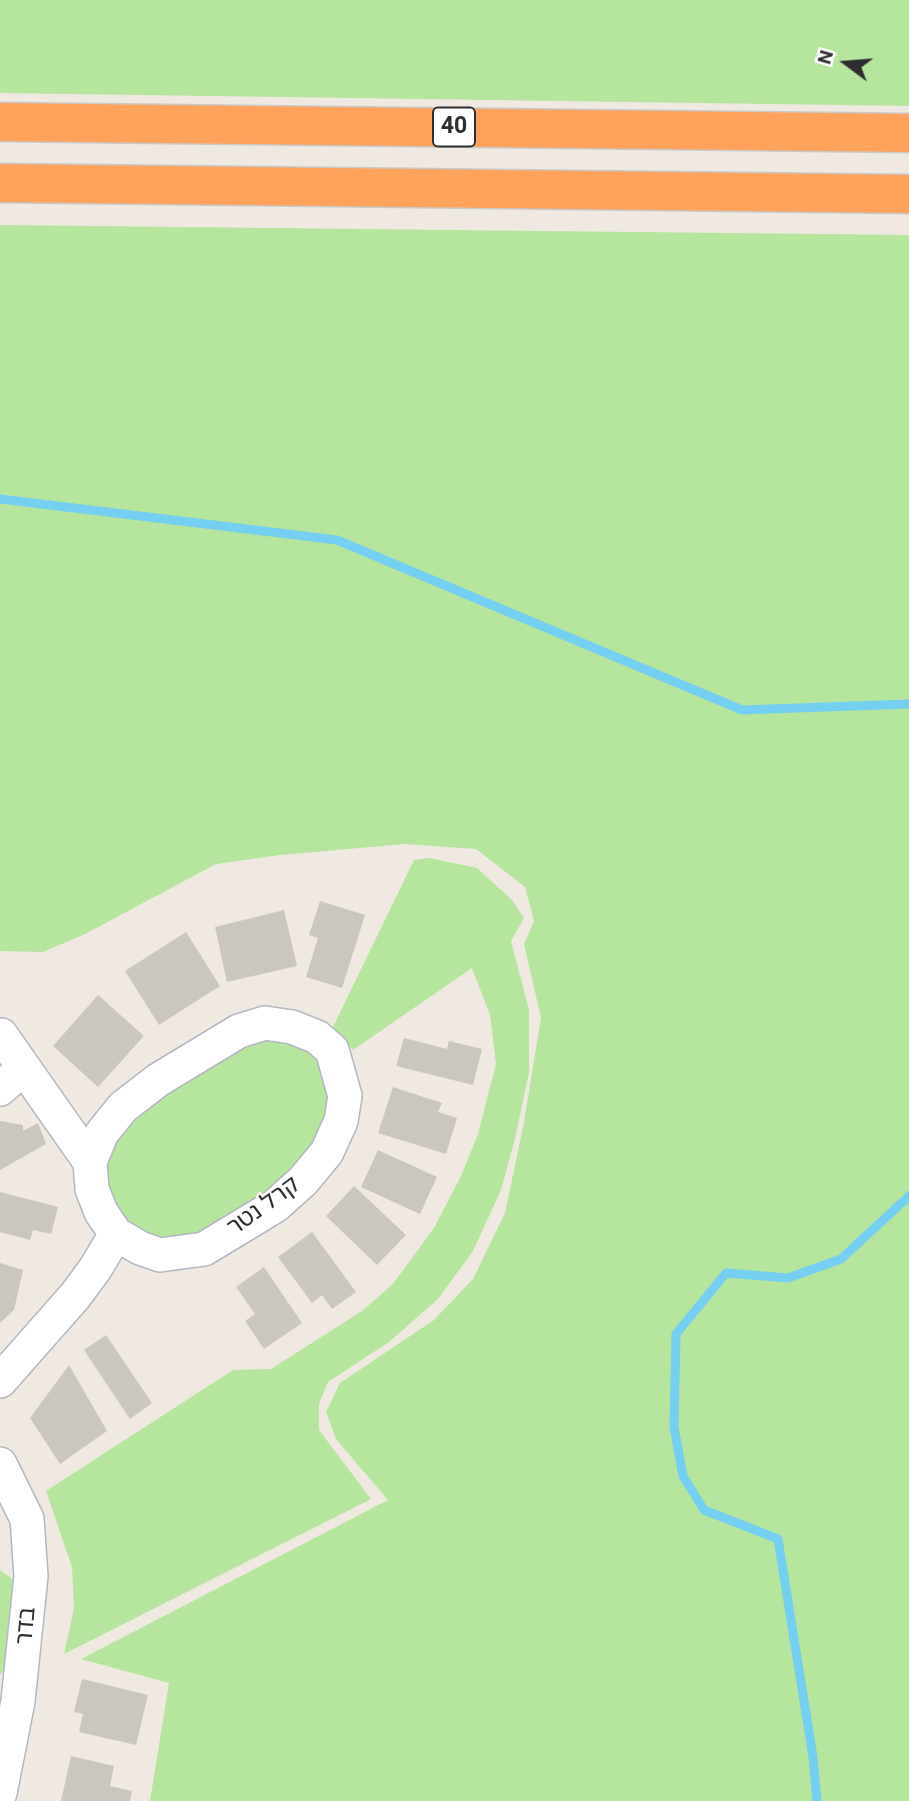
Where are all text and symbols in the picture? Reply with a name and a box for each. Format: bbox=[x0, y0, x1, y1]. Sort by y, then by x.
north arrow bbox=[811, 28, 881, 98]
text: N bbox=[812, 47, 838, 67]
road number: 40 bbox=[433, 108, 475, 146]
street label: קרל נטר bbox=[222, 1171, 306, 1243]
street label: בדר bbox=[11, 1606, 43, 1646]

